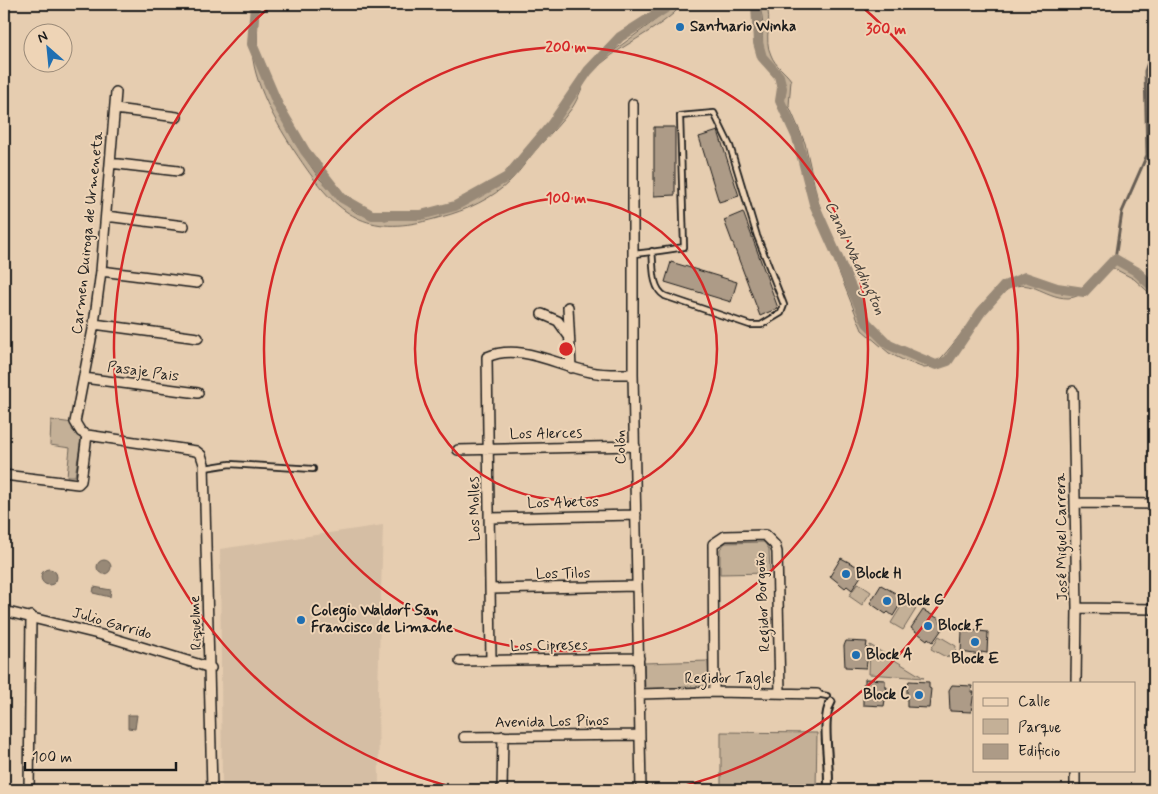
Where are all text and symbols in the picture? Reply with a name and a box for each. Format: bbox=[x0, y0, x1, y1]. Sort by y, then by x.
place label: Santuario Winka bbox=[690, 17, 796, 37]
text: 300 m bbox=[866, 20, 906, 40]
marker: Santuario Winka bbox=[674, 21, 686, 33]
north arrow bbox=[22, 22, 72, 72]
text: N bbox=[34, 27, 51, 47]
text: 200 m bbox=[546, 38, 587, 58]
street label: Carmen Quiroga de Urmeneta bbox=[67, 130, 109, 335]
text: 100 m bbox=[546, 189, 586, 209]
water label: Canal Waddington bbox=[818, 198, 891, 319]
centre of rings bbox=[557, 340, 575, 358]
street label: Pasaje Pais bbox=[106, 357, 180, 387]
street label: Los Alerces bbox=[510, 423, 582, 445]
street label: Colón bbox=[611, 429, 631, 465]
street label: José Miguel Carrera bbox=[1051, 472, 1074, 601]
street label: Los Molles bbox=[464, 476, 486, 542]
street label: Los Abetos bbox=[527, 492, 599, 514]
street label: Regidor Borgoño bbox=[750, 551, 777, 652]
street label: Los Tilos bbox=[536, 564, 591, 584]
place label: Block H bbox=[856, 564, 901, 584]
marker: Block H bbox=[840, 568, 852, 580]
place label: Block G bbox=[897, 591, 944, 611]
street label: Riquelme bbox=[185, 595, 207, 651]
marker: Block G bbox=[881, 595, 893, 607]
place label: Colegio Waldorf San Francisco de Limache bbox=[311, 601, 454, 638]
street label: Julio Garrido bbox=[70, 603, 154, 645]
marker: Colegio Waldorf San Francisco de Limache bbox=[295, 614, 307, 626]
place label: Block F bbox=[938, 616, 984, 636]
marker: Block F bbox=[922, 620, 934, 632]
street label: Los Cipreses bbox=[510, 635, 588, 657]
marker: Block E bbox=[969, 636, 981, 648]
place label: Block A bbox=[866, 645, 913, 665]
marker: Block A bbox=[850, 649, 862, 661]
place label: Block E bbox=[951, 649, 999, 669]
street label: Regidor Tagle bbox=[684, 669, 772, 690]
legend bbox=[973, 682, 1136, 772]
place label: Block C bbox=[863, 685, 909, 705]
marker: Block C bbox=[913, 689, 925, 701]
text: Calle bbox=[1018, 692, 1050, 712]
street label: Avenida Los Pinos bbox=[495, 711, 610, 733]
text: Parque bbox=[1018, 718, 1061, 738]
scale bar bbox=[25, 739, 176, 771]
text: Edificio bbox=[1018, 742, 1060, 762]
text: 100 m bbox=[32, 748, 72, 768]

